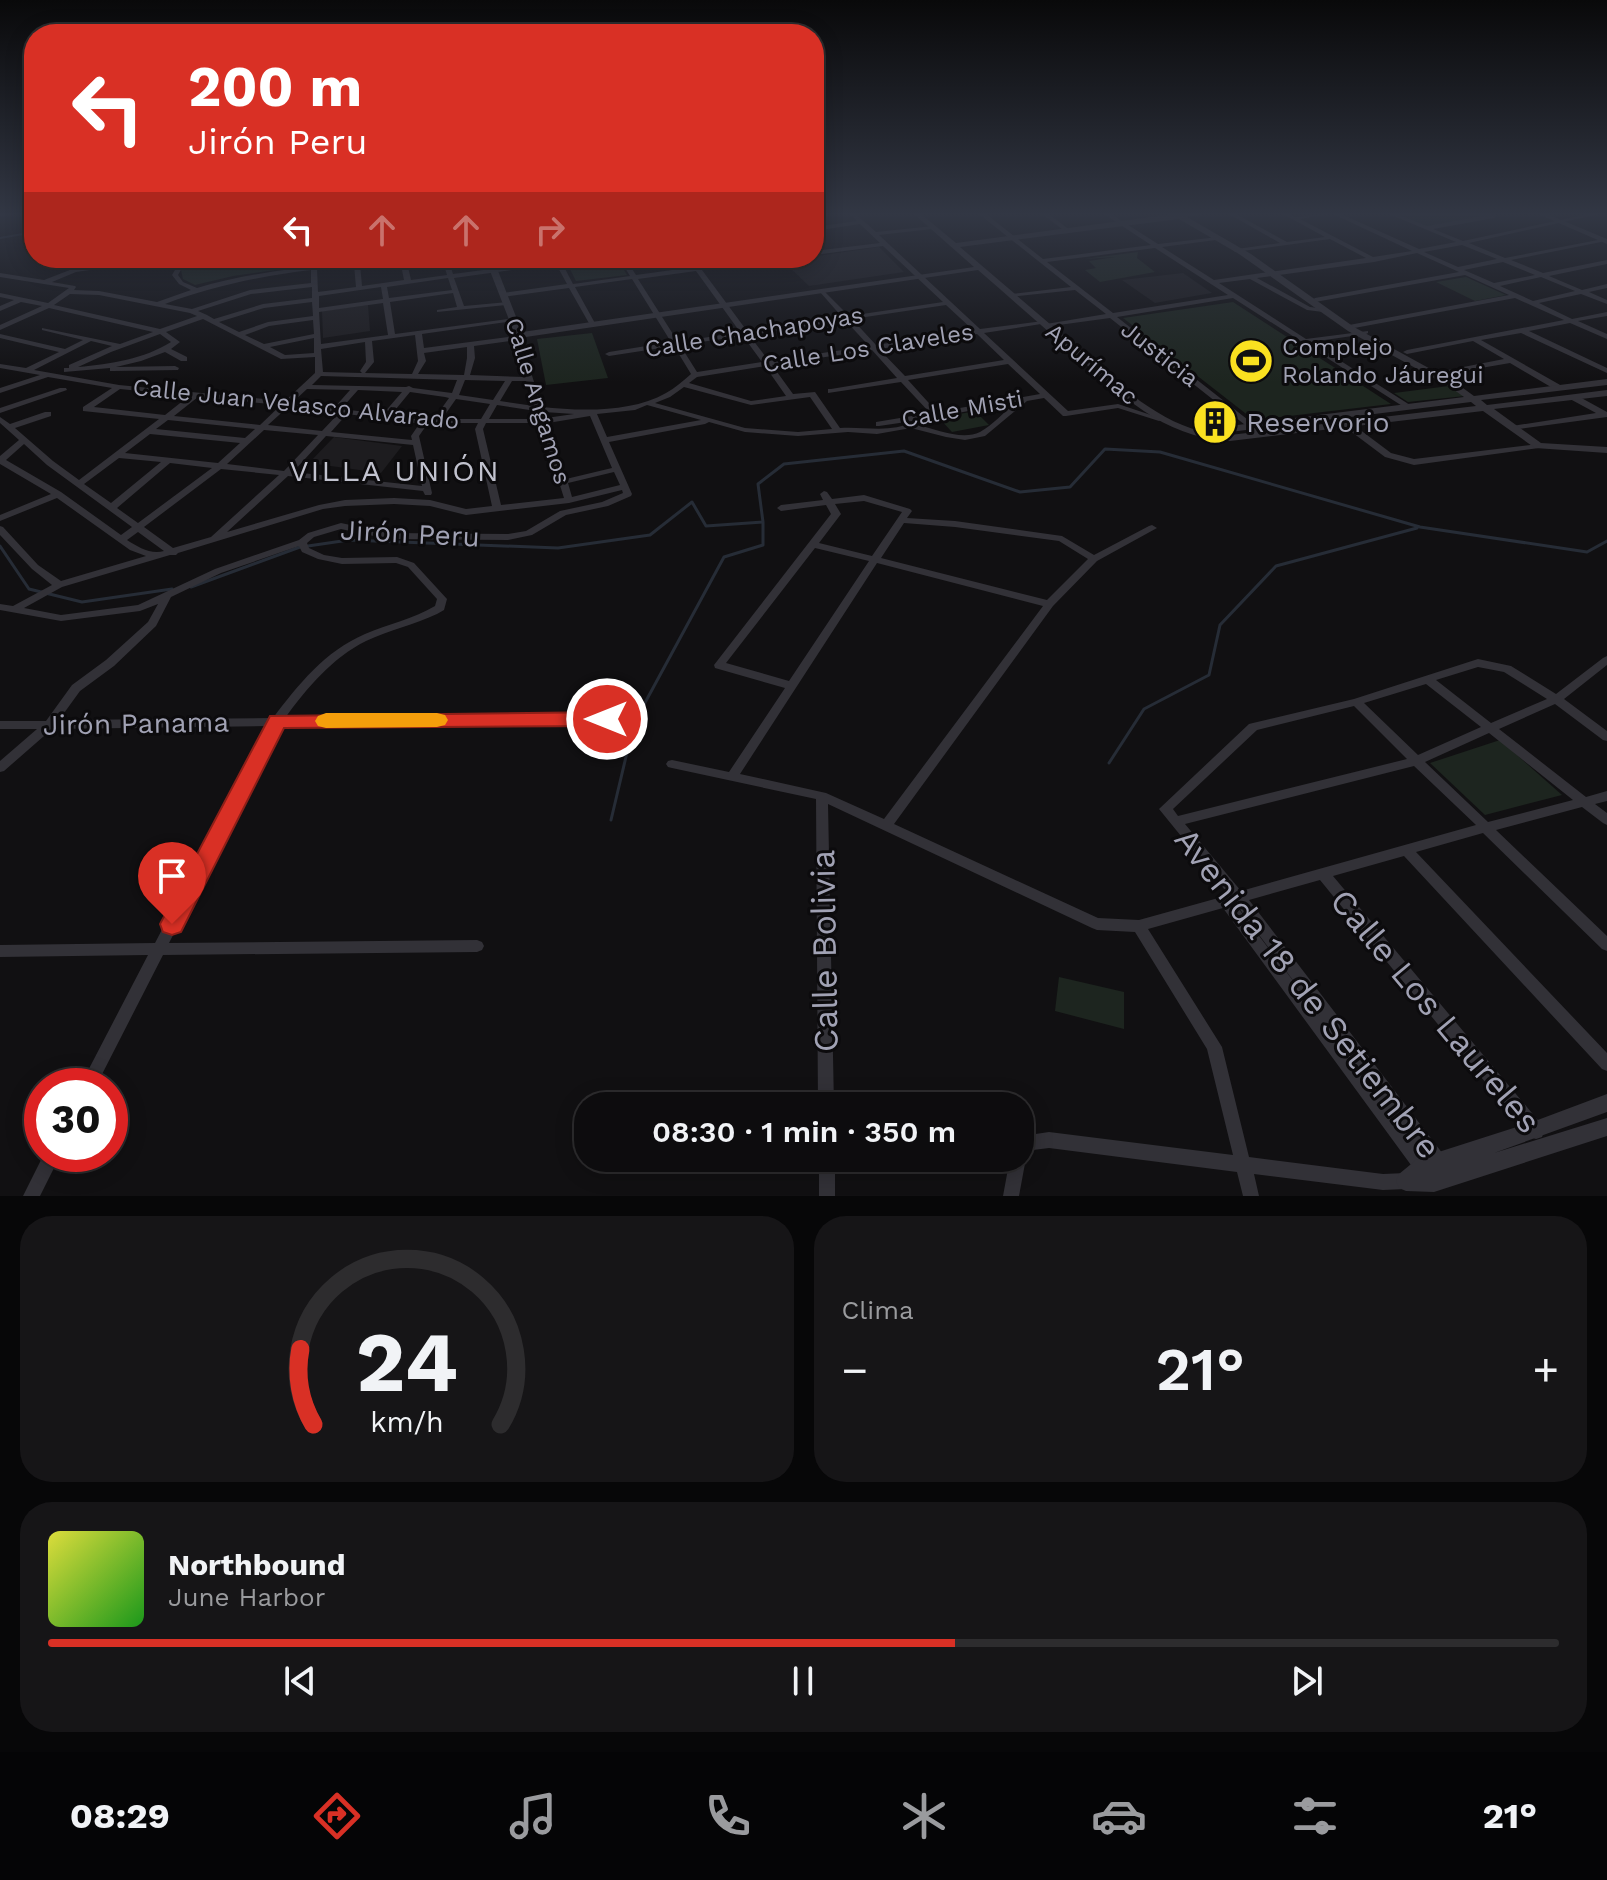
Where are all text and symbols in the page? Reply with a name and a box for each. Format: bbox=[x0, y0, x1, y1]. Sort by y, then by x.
text: 200 m bbox=[188, 54, 362, 120]
icon: left bbox=[56, 56, 160, 160]
text: Jirón Peru bbox=[188, 121, 367, 163]
icon: left bbox=[276, 208, 320, 252]
icon: ahead bbox=[360, 208, 404, 252]
icon: ahead bbox=[444, 208, 488, 252]
icon: right bbox=[528, 208, 572, 252]
street label: Calle Chachapoyas bbox=[643, 301, 865, 363]
street label: Calle Angamos bbox=[499, 314, 577, 488]
street label: Justicia bbox=[1116, 315, 1204, 393]
street label: Calle Los Claveles bbox=[761, 317, 975, 379]
street label: Apurímac bbox=[1040, 317, 1144, 411]
place label: Complejo Rolando Jáuregui bbox=[1282, 333, 1484, 389]
sports icon: Complejo Rolando Jáuregui bbox=[1227, 337, 1275, 385]
street label: Calle Juan Velasco Alvarado bbox=[131, 373, 461, 435]
street label: Calle Misti bbox=[899, 385, 1025, 433]
building icon: Reservorio bbox=[1191, 398, 1239, 446]
place label: Reservorio bbox=[1246, 406, 1390, 439]
district label: VILLA UNIÓN bbox=[289, 453, 501, 488]
street label: Jirón Peru bbox=[339, 513, 480, 554]
position arrow bbox=[565, 677, 649, 761]
street label: Jirón Panama bbox=[43, 705, 230, 742]
street label: Avenida 18 de Setiembre bbox=[1167, 820, 1449, 1166]
pin bbox=[138, 842, 206, 924]
street label: Calle Bolivia bbox=[802, 849, 846, 1053]
icon: arrive bbox=[150, 854, 194, 898]
street label: Calle Los Laureles bbox=[1322, 881, 1550, 1141]
speed limit sign: 30 bbox=[24, 1068, 128, 1172]
text: 08:30 · 1 min · 350 m bbox=[652, 1114, 956, 1149]
text: Clima bbox=[842, 1295, 914, 1325]
text: 24 bbox=[356, 1314, 458, 1411]
text: 21° bbox=[1156, 1334, 1245, 1405]
text: − bbox=[842, 1344, 868, 1396]
text: + bbox=[1532, 1344, 1559, 1396]
text: km/h bbox=[370, 1405, 444, 1439]
text: Northbound bbox=[168, 1547, 345, 1582]
text: June Harbor bbox=[168, 1582, 325, 1612]
icon: previous bbox=[278, 1659, 322, 1703]
icon: pause bbox=[781, 1659, 825, 1703]
icon: next bbox=[1285, 1659, 1329, 1703]
icon: directions bbox=[309, 1788, 365, 1844]
icon: music bbox=[505, 1788, 561, 1844]
icon: phone bbox=[700, 1788, 756, 1844]
icon: climate bbox=[896, 1788, 952, 1844]
icon: car bbox=[1091, 1788, 1147, 1844]
icon: filters bbox=[1287, 1788, 1343, 1844]
text: 08:29 bbox=[70, 1795, 170, 1837]
text: 21° bbox=[1482, 1795, 1537, 1837]

